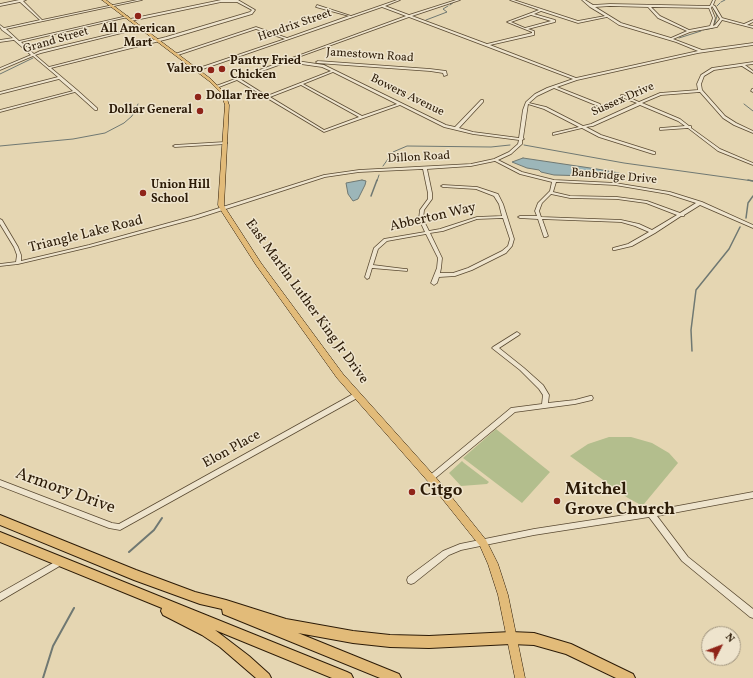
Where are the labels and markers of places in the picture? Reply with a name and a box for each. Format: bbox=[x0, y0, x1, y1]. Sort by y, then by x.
marker: All American Mart bbox=[133, 11, 143, 21]
place label: All American Mart bbox=[101, 23, 175, 51]
place label: Pantry Fried Chicken bbox=[230, 55, 301, 83]
place label: Valero bbox=[166, 63, 203, 77]
marker: Pantry Fried Chicken bbox=[217, 64, 227, 74]
marker: Valero bbox=[206, 65, 216, 75]
place label: Dollar Tree bbox=[206, 90, 269, 104]
marker: Dollar Tree bbox=[193, 92, 203, 102]
place label: Dollar General bbox=[109, 104, 192, 118]
marker: Dollar General bbox=[195, 106, 205, 116]
place label: Union Hill School bbox=[151, 179, 210, 207]
marker: Union Hill School bbox=[138, 188, 148, 198]
place label: Mitchel Grove Church bbox=[565, 481, 675, 521]
place label: Citgo bbox=[420, 482, 462, 502]
marker: Citgo bbox=[407, 487, 417, 497]
marker: Mitchel Grove Church bbox=[552, 496, 562, 506]

